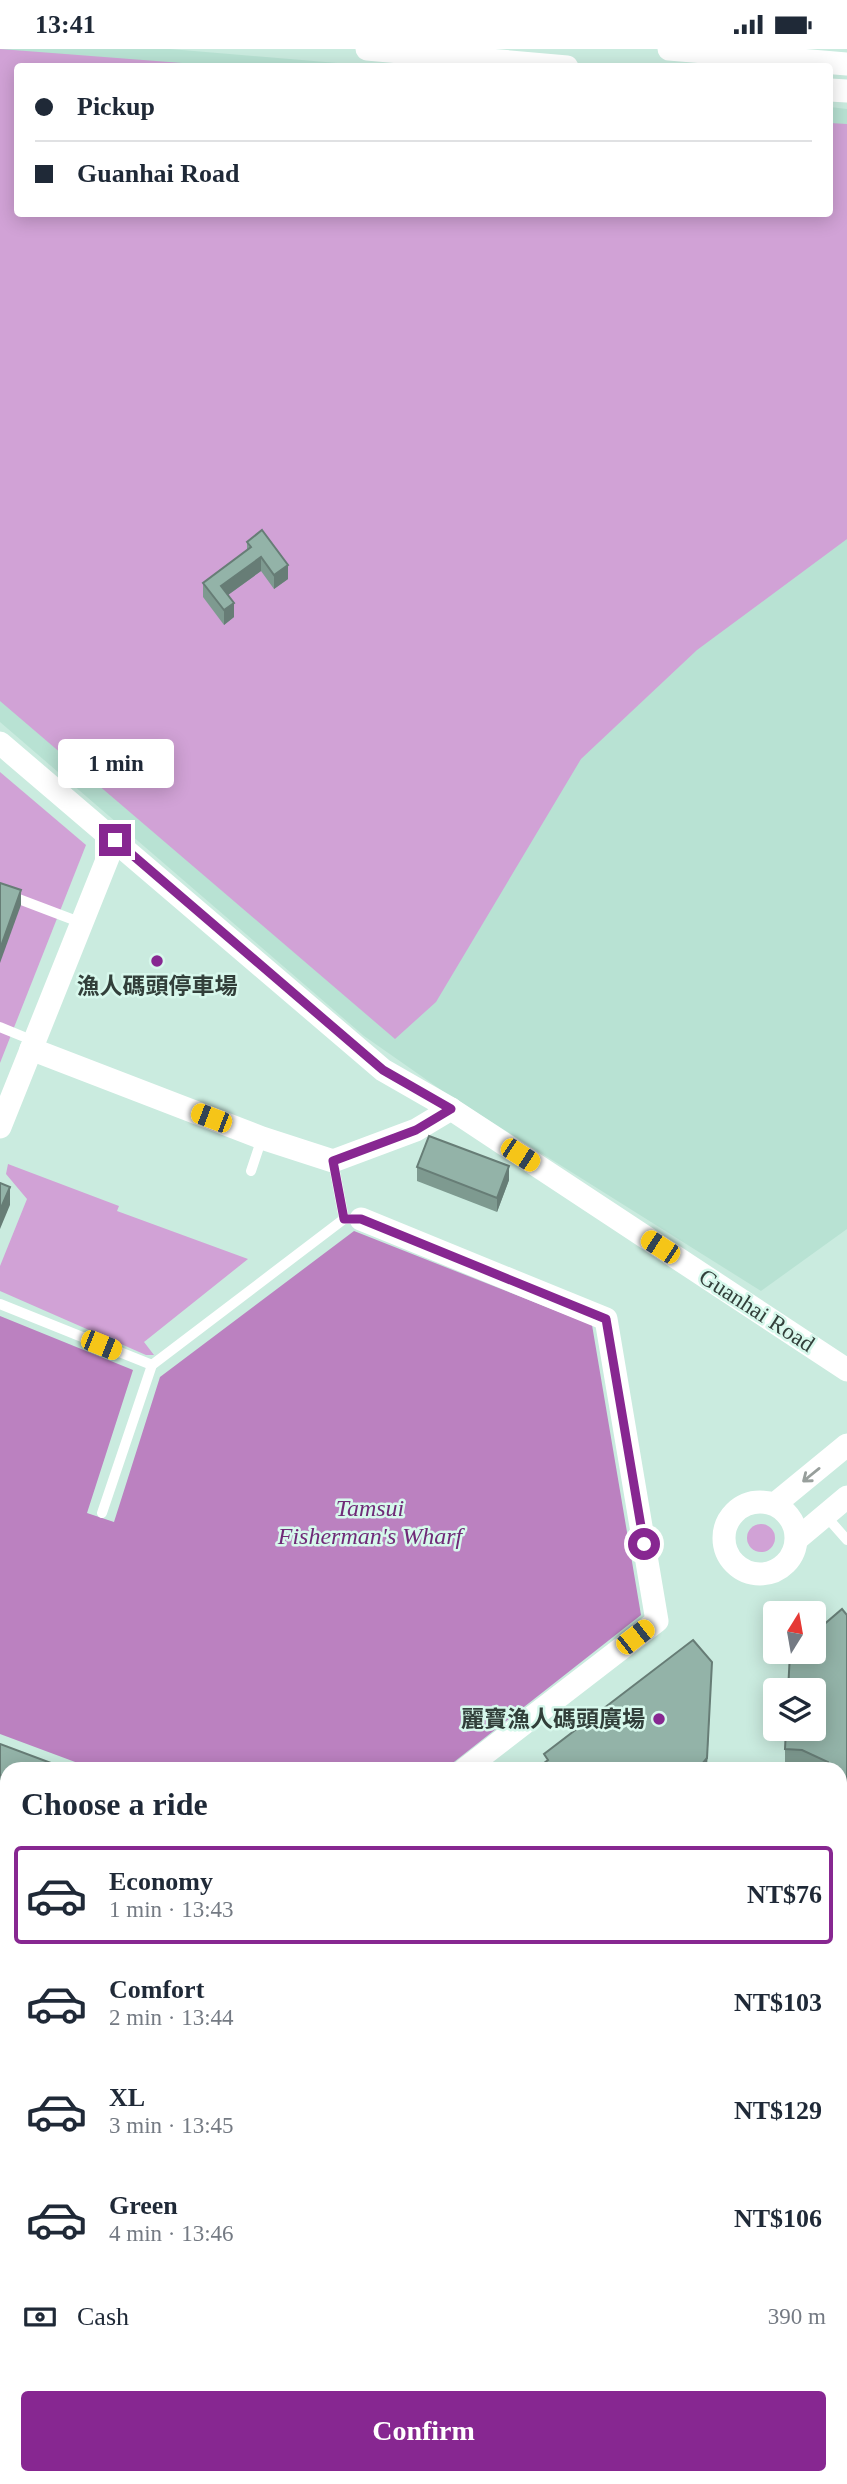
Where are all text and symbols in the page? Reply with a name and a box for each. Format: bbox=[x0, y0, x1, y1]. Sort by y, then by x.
text: 13:41 bbox=[35, 10, 96, 39]
text: Pickup bbox=[77, 92, 155, 121]
text: Guanhai Road bbox=[77, 159, 240, 188]
callout: 1 min bbox=[57, 739, 173, 787]
text: 1 min bbox=[88, 751, 144, 776]
route end bbox=[99, 824, 131, 856]
marker: 漁人碼頭停車場 bbox=[149, 953, 165, 969]
place label: 漁人碼頭停車場 bbox=[77, 974, 238, 999]
car bbox=[188, 1101, 235, 1135]
car bbox=[497, 1135, 544, 1175]
car bbox=[637, 1227, 684, 1267]
street label: Guanhai Road bbox=[694, 1264, 819, 1357]
car bbox=[78, 1327, 125, 1363]
one-way arrow bbox=[802, 1467, 820, 1482]
water label: Tamsui Fisherman's Wharf bbox=[277, 1495, 466, 1549]
route start bbox=[628, 1528, 660, 1560]
north arrow bbox=[763, 1601, 826, 1664]
map controls bbox=[763, 1601, 826, 1741]
car bbox=[612, 1616, 659, 1658]
button: layers bbox=[763, 1678, 826, 1741]
place label: 麗寶漁人碼頭廣場 bbox=[461, 1707, 645, 1732]
marker: 麗寶漁人碼頭廣場 bbox=[651, 1711, 667, 1727]
text: Choose a ride bbox=[21, 1786, 208, 1822]
icon: car bbox=[25, 1864, 88, 1927]
text: Economy bbox=[109, 1867, 213, 1896]
text: NT$76 bbox=[747, 1880, 822, 1909]
text: 1 min · 13:43 bbox=[109, 1897, 234, 1922]
icon: car bbox=[25, 1972, 88, 2035]
text: Comfort bbox=[109, 1975, 204, 2004]
text: NT$103 bbox=[734, 1988, 822, 2017]
text: 2 min · 13:44 bbox=[109, 2005, 234, 2030]
icon: car bbox=[25, 2080, 88, 2143]
text: XL bbox=[109, 2083, 145, 2112]
text: NT$129 bbox=[734, 2096, 822, 2125]
text: 3 min · 13:45 bbox=[109, 2113, 234, 2138]
icon: car bbox=[25, 2188, 88, 2251]
text: Green bbox=[109, 2191, 178, 2220]
text: NT$106 bbox=[734, 2204, 822, 2233]
text: 4 min · 13:46 bbox=[109, 2221, 234, 2246]
icon: cash bbox=[21, 2298, 59, 2336]
text: Cash bbox=[77, 2302, 129, 2331]
text: 390 m bbox=[768, 2304, 826, 2329]
button: Confirm bbox=[21, 2391, 826, 2471]

